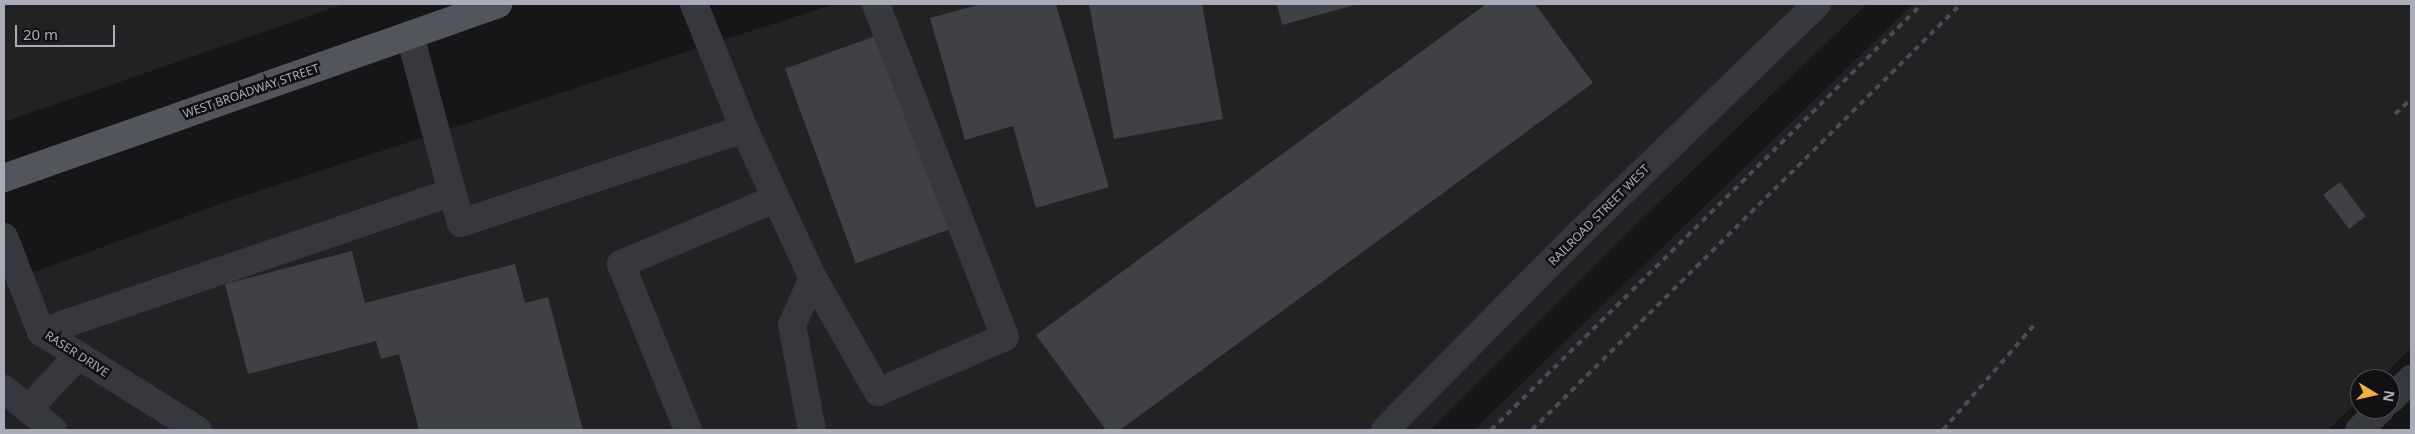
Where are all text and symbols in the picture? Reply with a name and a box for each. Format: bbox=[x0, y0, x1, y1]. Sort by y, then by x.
scale bar bbox=[18, 15, 118, 47]
text: 20 m bbox=[23, 24, 58, 44]
street label: WEST BROADWAY STREET bbox=[181, 61, 321, 121]
street label: RAILROAD STREET WEST bbox=[1546, 162, 1652, 268]
street label: RASER DRIVE bbox=[42, 328, 112, 380]
north arrow bbox=[2350, 369, 2400, 419]
text: N bbox=[2379, 389, 2400, 403]

